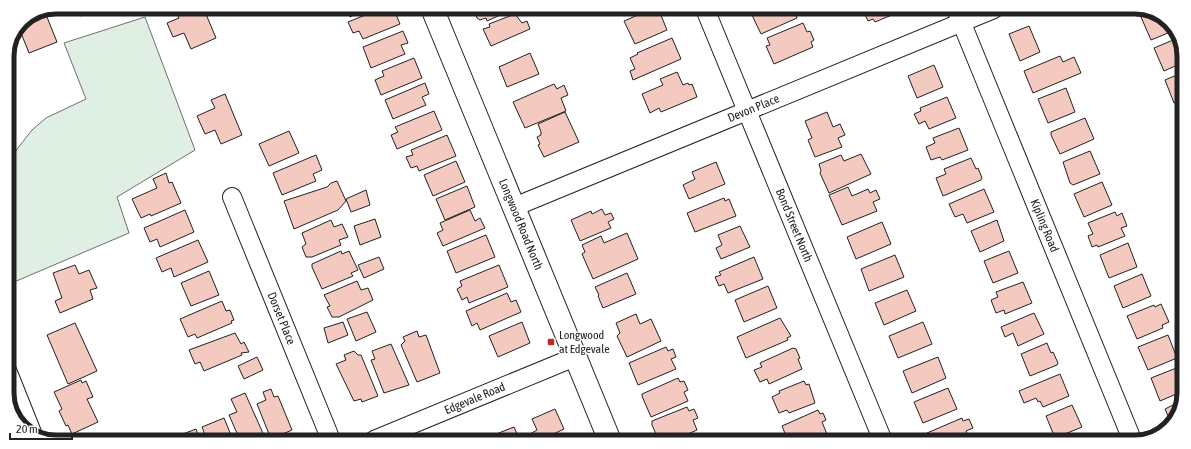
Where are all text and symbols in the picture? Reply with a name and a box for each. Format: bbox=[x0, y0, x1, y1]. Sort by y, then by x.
street label: Devon Place bbox=[726, 91, 781, 125]
street label: Longwood Road North bbox=[496, 177, 546, 272]
street label: Bond Street North bbox=[773, 187, 815, 264]
street label: Kipling Road bbox=[1027, 197, 1062, 254]
street label: Dorset Place bbox=[265, 290, 298, 347]
place label: Longwood at Edgevale bbox=[559, 328, 610, 356]
marker: Longwood at Edgevale bbox=[546, 337, 556, 347]
street label: Edgevale Road bbox=[442, 380, 507, 417]
scale bar bbox=[10, 415, 72, 441]
text: 20 m bbox=[16, 422, 38, 436]

